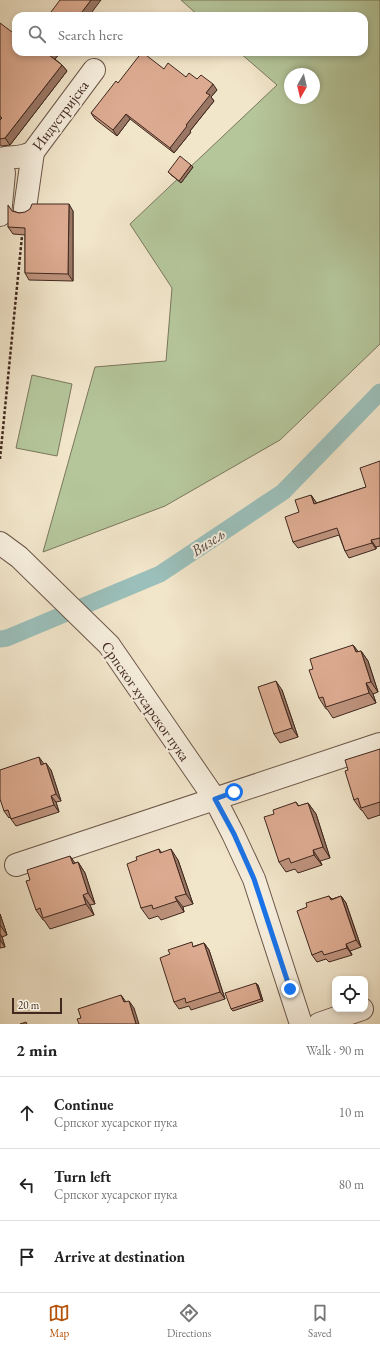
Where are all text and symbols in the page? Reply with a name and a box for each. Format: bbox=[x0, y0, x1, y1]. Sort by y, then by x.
search box bbox=[12, 12, 368, 56]
icon: search bbox=[26, 23, 48, 45]
text: Search here bbox=[58, 25, 123, 44]
north arrow bbox=[284, 68, 320, 104]
street label: Индустријска bbox=[27, 76, 93, 154]
water label: Визељ bbox=[186, 523, 229, 562]
street label: Српског хусарског пука bbox=[97, 637, 195, 765]
route start bbox=[225, 783, 243, 801]
map controls bbox=[332, 976, 368, 1012]
button: locate bbox=[332, 976, 368, 1012]
route end bbox=[281, 980, 299, 998]
scale bar bbox=[12, 996, 62, 1015]
text: 20 m bbox=[18, 998, 39, 1012]
text: 2 min bbox=[16, 1039, 57, 1061]
text: Walk · 90 m bbox=[306, 1042, 364, 1059]
text: Continue bbox=[54, 1095, 114, 1114]
icon: ahead bbox=[16, 1102, 38, 1124]
text: 10 m bbox=[339, 1104, 364, 1121]
text: Српског хусарског пука bbox=[54, 1114, 177, 1131]
text: Turn left bbox=[54, 1167, 111, 1186]
icon: left bbox=[16, 1174, 38, 1196]
text: 80 m bbox=[339, 1176, 364, 1193]
text: Српског хусарског пука bbox=[54, 1186, 177, 1203]
icon: arrive bbox=[16, 1246, 38, 1268]
text: Arrive at destination bbox=[54, 1247, 185, 1266]
tab: Map bbox=[48, 1302, 70, 1340]
tab: Directions bbox=[167, 1302, 211, 1340]
tab: Saved bbox=[308, 1302, 332, 1340]

